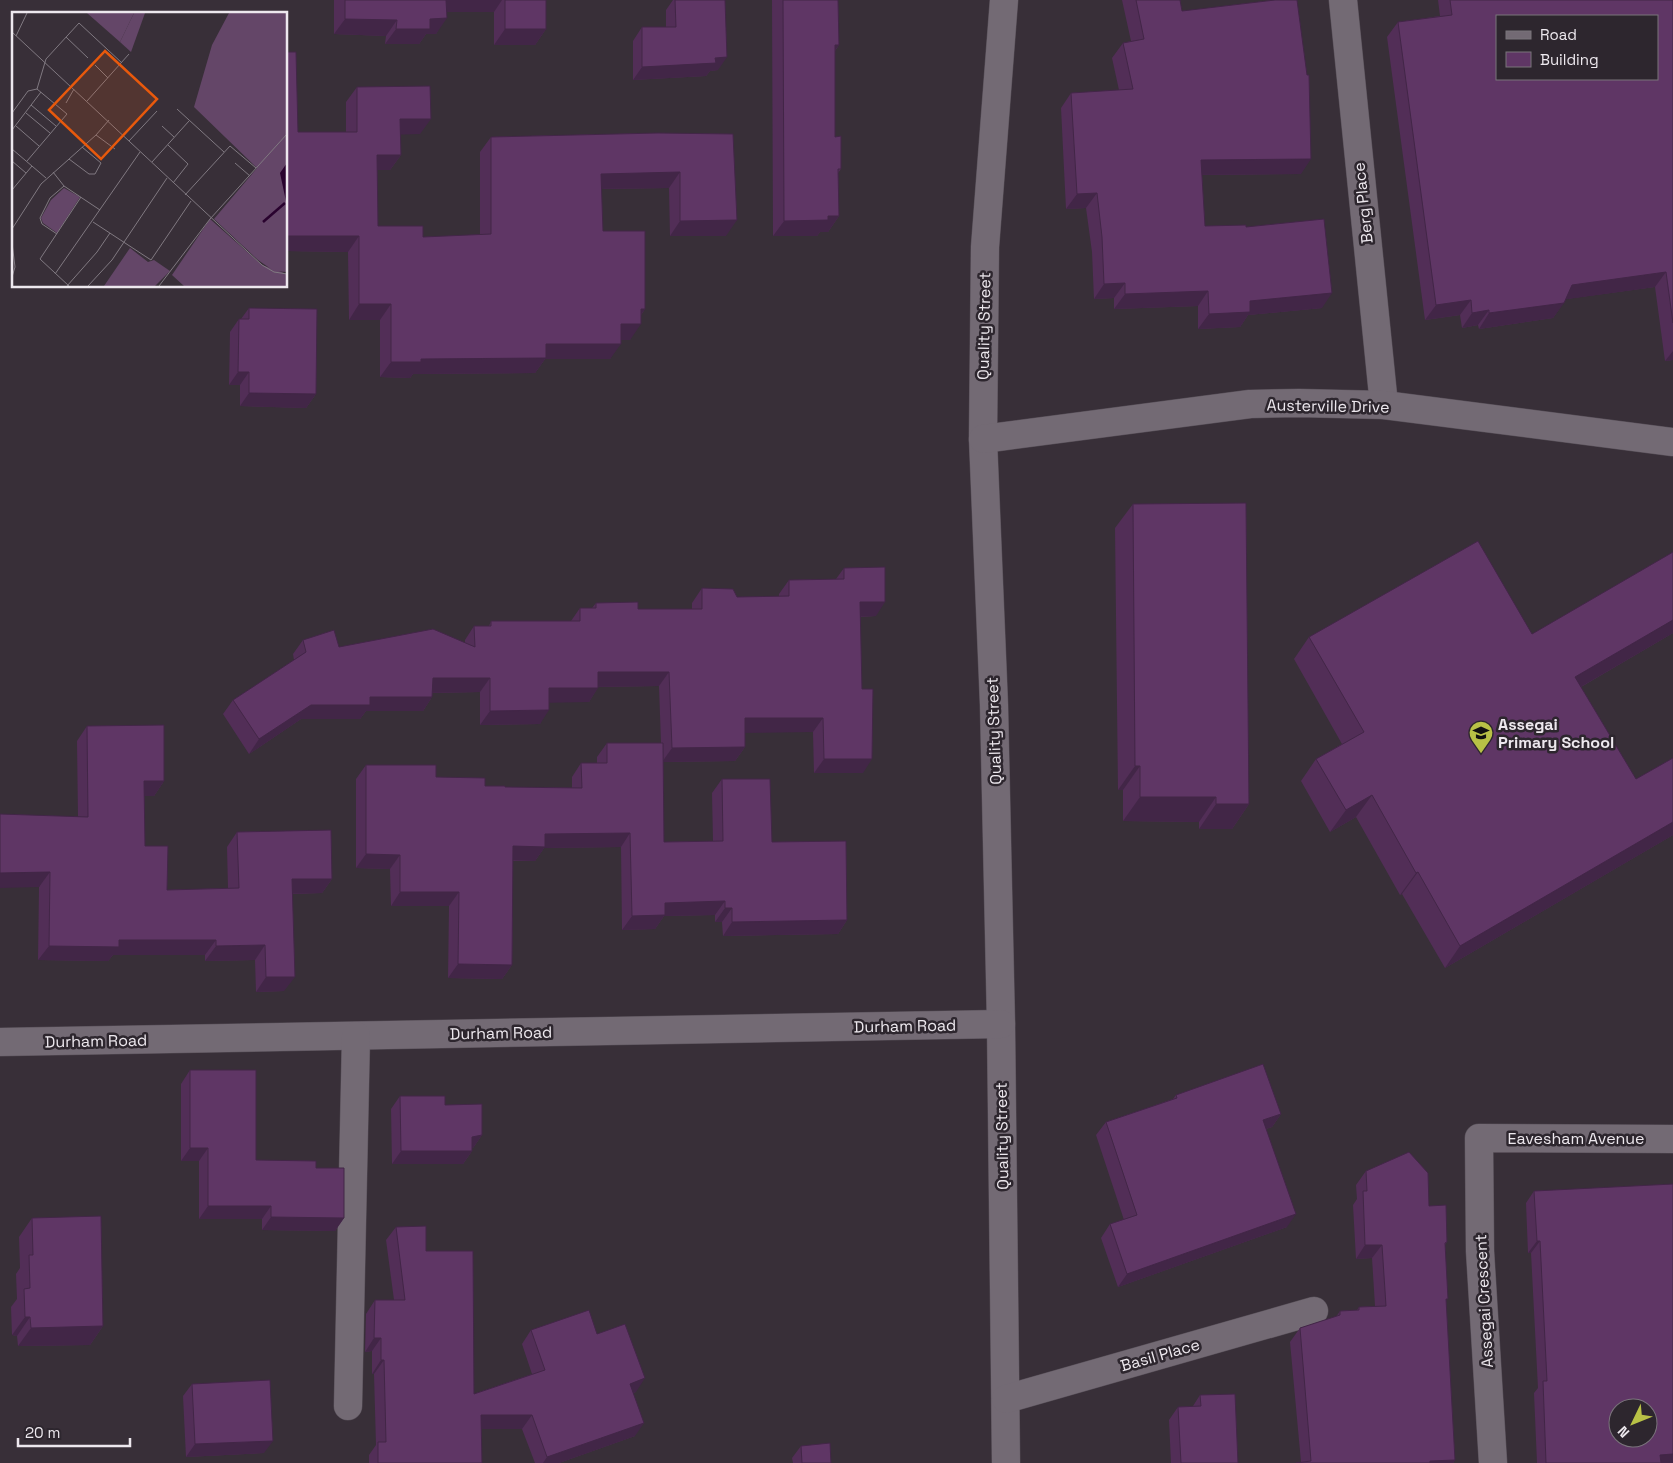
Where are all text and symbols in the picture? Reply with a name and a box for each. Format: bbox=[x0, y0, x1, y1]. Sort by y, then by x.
inset map bbox=[12, 12, 288, 288]
legend bbox=[1496, 15, 1658, 80]
text: Road bbox=[1540, 25, 1577, 44]
text: Building bbox=[1540, 50, 1599, 69]
street label: Berg Place bbox=[1348, 161, 1378, 245]
street label: Quality Street bbox=[973, 272, 995, 380]
street label: Austerville Drive bbox=[1266, 394, 1390, 418]
street label: Quality Street bbox=[982, 677, 1006, 785]
place label: Assegai Primary School bbox=[1498, 714, 1614, 753]
school or university icon: Assegai Primary School bbox=[1468, 720, 1494, 754]
street label: Durham Road bbox=[854, 1015, 956, 1037]
street label: Durham Road bbox=[450, 1022, 552, 1044]
street label: Durham Road bbox=[45, 1030, 147, 1052]
street label: Quality Street bbox=[991, 1082, 1013, 1190]
street label: Eavesham Avenue bbox=[1507, 1128, 1645, 1149]
street label: Assegai Crescent bbox=[1470, 1234, 1498, 1368]
street label: Basil Place bbox=[1118, 1334, 1202, 1376]
north arrow bbox=[1608, 1398, 1658, 1448]
scale bar bbox=[18, 1416, 130, 1448]
text: N bbox=[1614, 1422, 1633, 1441]
text: 20 m bbox=[25, 1423, 60, 1442]

